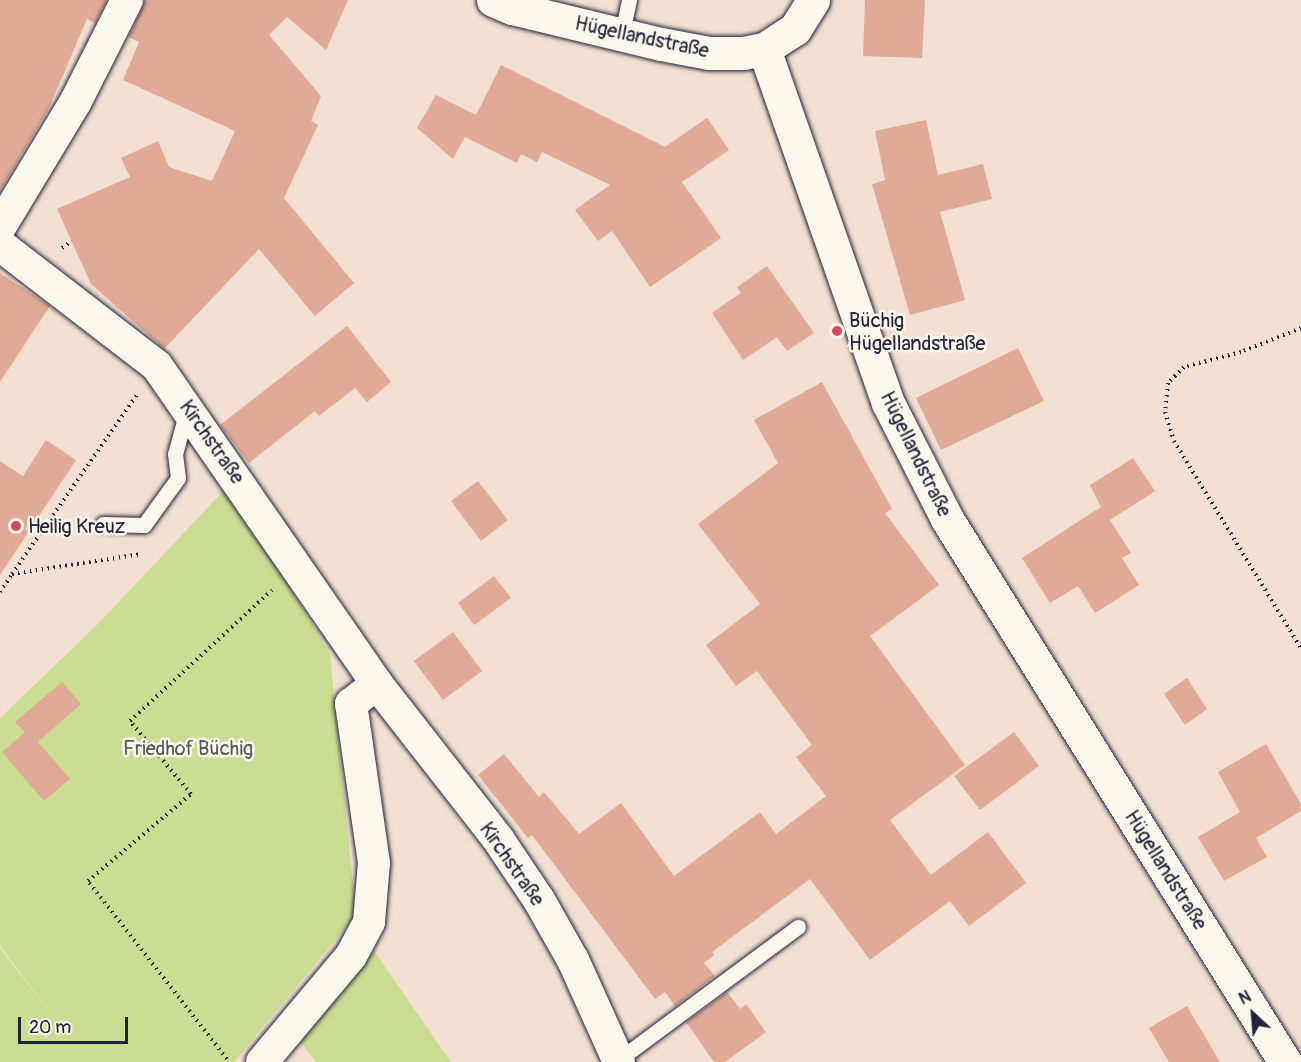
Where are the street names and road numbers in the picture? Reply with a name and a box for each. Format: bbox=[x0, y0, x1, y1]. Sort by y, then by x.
street label: Hügellandstraße bbox=[573, 11, 711, 63]
street label: Hügellandstraße bbox=[875, 387, 957, 521]
street label: Kirchstraße bbox=[174, 396, 250, 488]
street label: Hügellandstraße bbox=[1120, 806, 1212, 934]
street label: Kirchstraße bbox=[474, 818, 550, 910]

